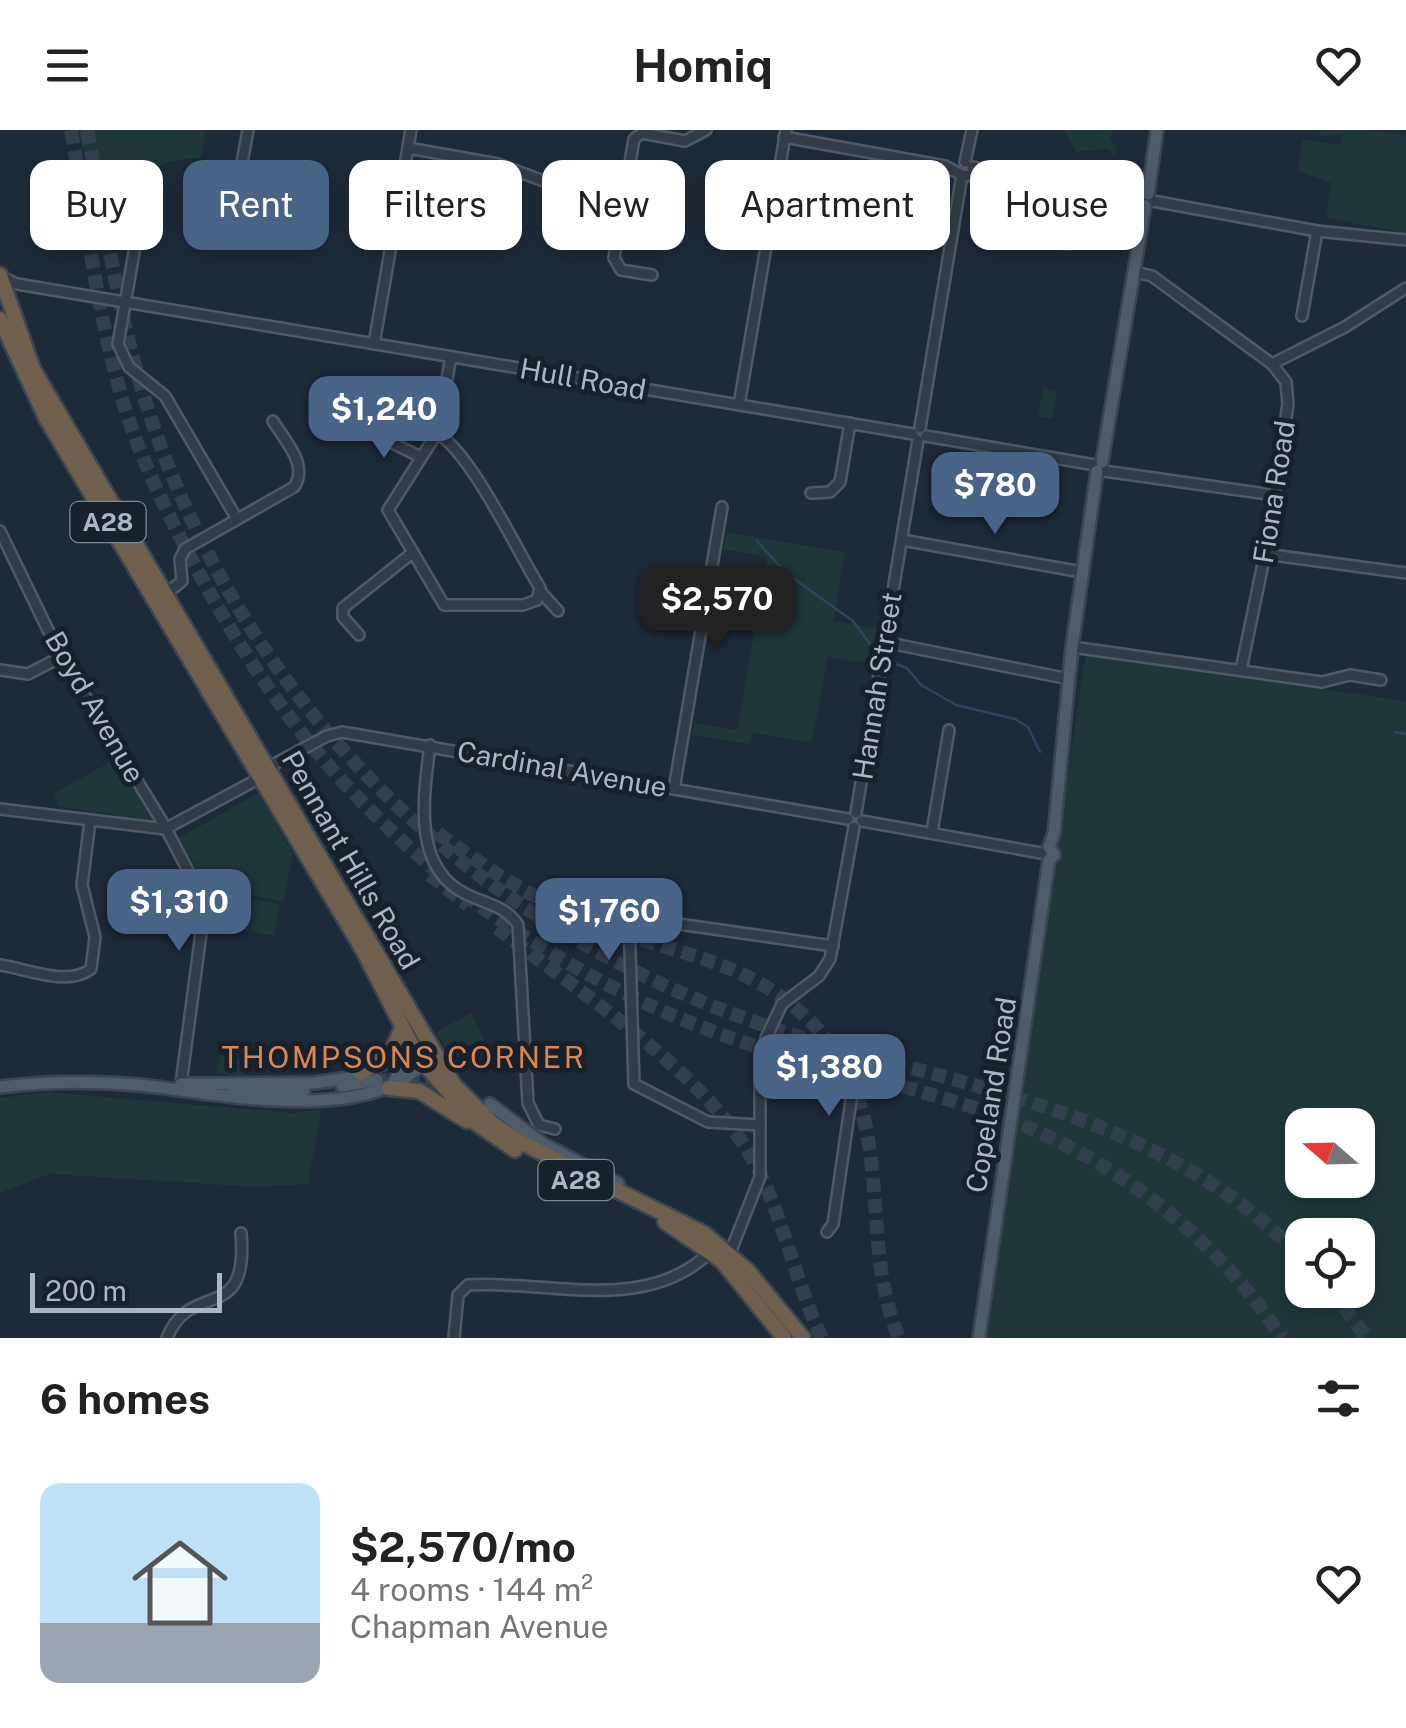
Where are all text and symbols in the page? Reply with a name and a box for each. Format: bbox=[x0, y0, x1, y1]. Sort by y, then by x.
icon: menu bbox=[40, 38, 95, 93]
icon: heart bbox=[1311, 38, 1366, 93]
text: Homiq bbox=[633, 39, 773, 92]
chip: Buy bbox=[30, 160, 163, 250]
chip: Rent bbox=[183, 160, 329, 250]
chip: Filters bbox=[349, 160, 522, 250]
chip: New bbox=[542, 160, 685, 250]
chip: Apartment bbox=[705, 160, 950, 250]
chip: House bbox=[970, 160, 1144, 250]
street label: Hull Road bbox=[517, 351, 649, 406]
pin: $1,240 bbox=[303, 376, 465, 461]
text: $1,240 bbox=[331, 390, 437, 427]
street label: Fiona Road bbox=[1246, 418, 1301, 566]
pin: $780 bbox=[936, 452, 1054, 537]
text: $780 bbox=[953, 466, 1037, 503]
road number: A28 bbox=[70, 502, 146, 542]
pin: $2,570 bbox=[636, 566, 798, 651]
text: $2,570 bbox=[661, 580, 773, 617]
street label: Hannah Street bbox=[845, 590, 908, 782]
street label: Boyd Avenue bbox=[39, 625, 152, 788]
street label: Cardinal Avenue bbox=[455, 734, 670, 803]
street label: Pennant Hills Road bbox=[276, 745, 427, 975]
pin: $1,310 bbox=[98, 869, 260, 954]
pin: $1,760 bbox=[528, 878, 690, 963]
text: $1,310 bbox=[129, 883, 229, 920]
text: $1,760 bbox=[557, 892, 661, 929]
street label: Copeland Road bbox=[959, 995, 1022, 1195]
pin: $1,380 bbox=[748, 1034, 910, 1119]
district label: THOMPSONS CORNER bbox=[221, 1039, 587, 1075]
text: $1,380 bbox=[775, 1048, 883, 1085]
north arrow bbox=[1285, 1108, 1375, 1198]
map controls bbox=[1285, 1108, 1375, 1308]
road number: A28 bbox=[538, 1160, 614, 1200]
button: locate bbox=[1285, 1218, 1375, 1308]
scale bar bbox=[30, 1268, 222, 1312]
text: 200 m bbox=[45, 1274, 127, 1307]
icon: filters bbox=[1311, 1371, 1366, 1426]
text: 6 homes bbox=[40, 1374, 210, 1423]
text: $2,570/mo bbox=[350, 1522, 576, 1571]
icon: home bbox=[120, 1523, 240, 1643]
icon: heart bbox=[1311, 1556, 1366, 1611]
text: 4 rooms · 144 m² bbox=[350, 1571, 593, 1608]
text: Chapman Avenue bbox=[350, 1608, 609, 1645]

